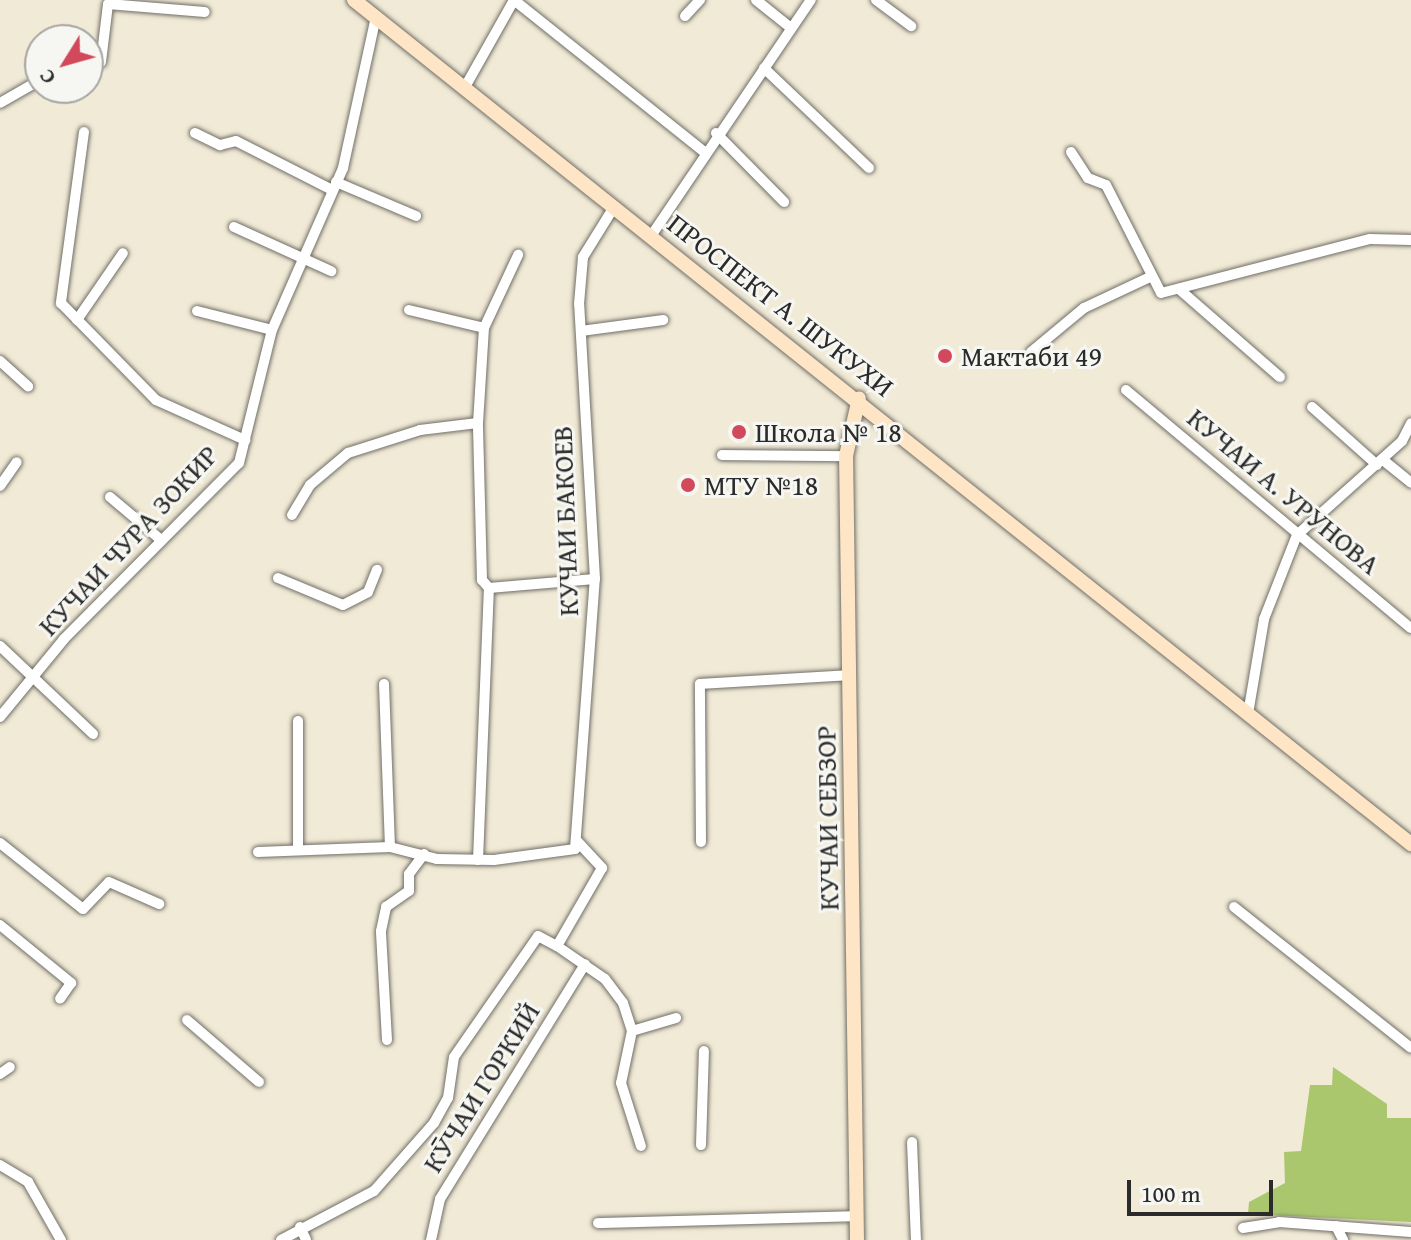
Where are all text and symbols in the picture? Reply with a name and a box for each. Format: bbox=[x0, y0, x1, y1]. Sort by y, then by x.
north arrow bbox=[24, 24, 104, 104]
text: С bbox=[30, 63, 63, 92]
street label: ПРОСПЕКТ А. ШУКУХИ bbox=[661, 206, 901, 404]
place label: Мактаби 49 bbox=[961, 339, 1102, 373]
marker: Мактаби 49 bbox=[936, 347, 954, 365]
street label: КУЧАИ А. УРУНОВА bbox=[1181, 401, 1387, 581]
place label: Школа № 18 bbox=[755, 415, 902, 449]
marker: Школа № 18 bbox=[730, 423, 748, 441]
street label: КУЧАИ БАКОЕВ bbox=[545, 425, 585, 617]
street label: КУЧАИ ЧУРА ЗОКИР bbox=[31, 438, 225, 642]
place label: МТУ №18 bbox=[704, 468, 818, 502]
marker: МТУ №18 bbox=[679, 476, 697, 494]
street label: КУЧАИ СЕБЗОР bbox=[809, 725, 845, 911]
street label: КӮЧАИ ГОРКИЙ bbox=[415, 996, 547, 1178]
scale bar bbox=[1131, 1164, 1277, 1214]
text: 100 m bbox=[1141, 1176, 1201, 1211]

